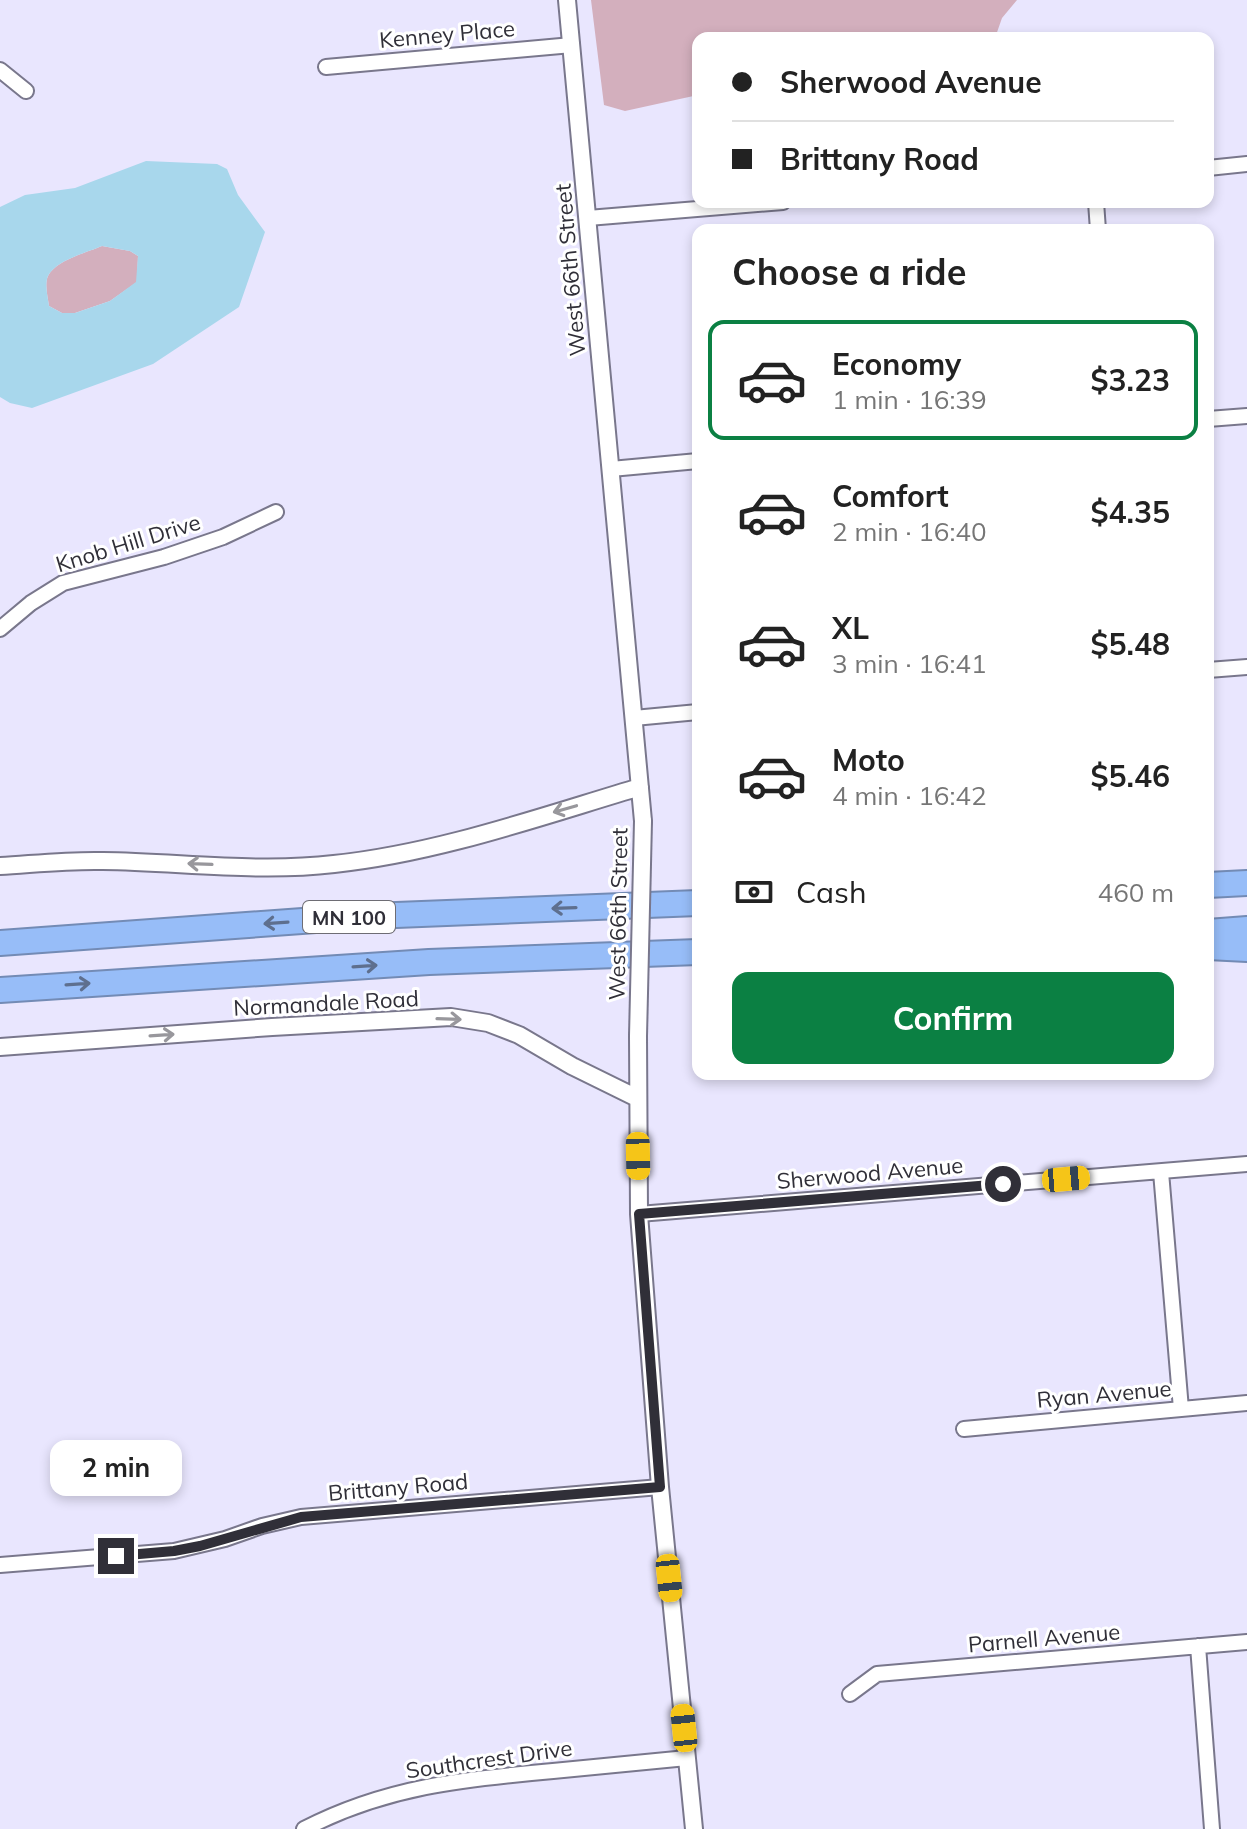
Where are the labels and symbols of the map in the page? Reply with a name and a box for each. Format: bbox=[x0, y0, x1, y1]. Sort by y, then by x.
street label: Kenney Place bbox=[378, 14, 516, 54]
street label: West 66th Street bbox=[548, 182, 591, 357]
street label: Knob Hill Drive bbox=[52, 508, 204, 578]
one-way arrow bbox=[552, 802, 578, 817]
street label: West 66th Street bbox=[602, 827, 634, 1001]
one-way arrow bbox=[187, 857, 214, 872]
road number: MN 100 bbox=[303, 901, 395, 933]
one-way arrow bbox=[551, 901, 578, 916]
one-way arrow bbox=[264, 915, 290, 930]
one-way arrow bbox=[351, 958, 378, 973]
one-way arrow bbox=[64, 976, 91, 991]
street label: Normandale Road bbox=[233, 984, 419, 1022]
one-way arrow bbox=[435, 1011, 462, 1026]
one-way arrow bbox=[148, 1027, 175, 1042]
car bbox=[626, 1132, 650, 1180]
street label: Sherwood Avenue bbox=[776, 1151, 964, 1195]
car bbox=[1041, 1165, 1091, 1193]
route start bbox=[985, 1166, 1021, 1202]
street label: Ryan Avenue bbox=[1035, 1374, 1173, 1414]
callout: 2 min bbox=[50, 1440, 182, 1496]
street label: Brittany Road bbox=[327, 1467, 469, 1507]
route end bbox=[98, 1538, 134, 1574]
car bbox=[655, 1553, 683, 1603]
street label: Parnell Avenue bbox=[967, 1617, 1121, 1659]
car bbox=[670, 1703, 698, 1753]
street label: Southcrest Drive bbox=[404, 1733, 574, 1785]

